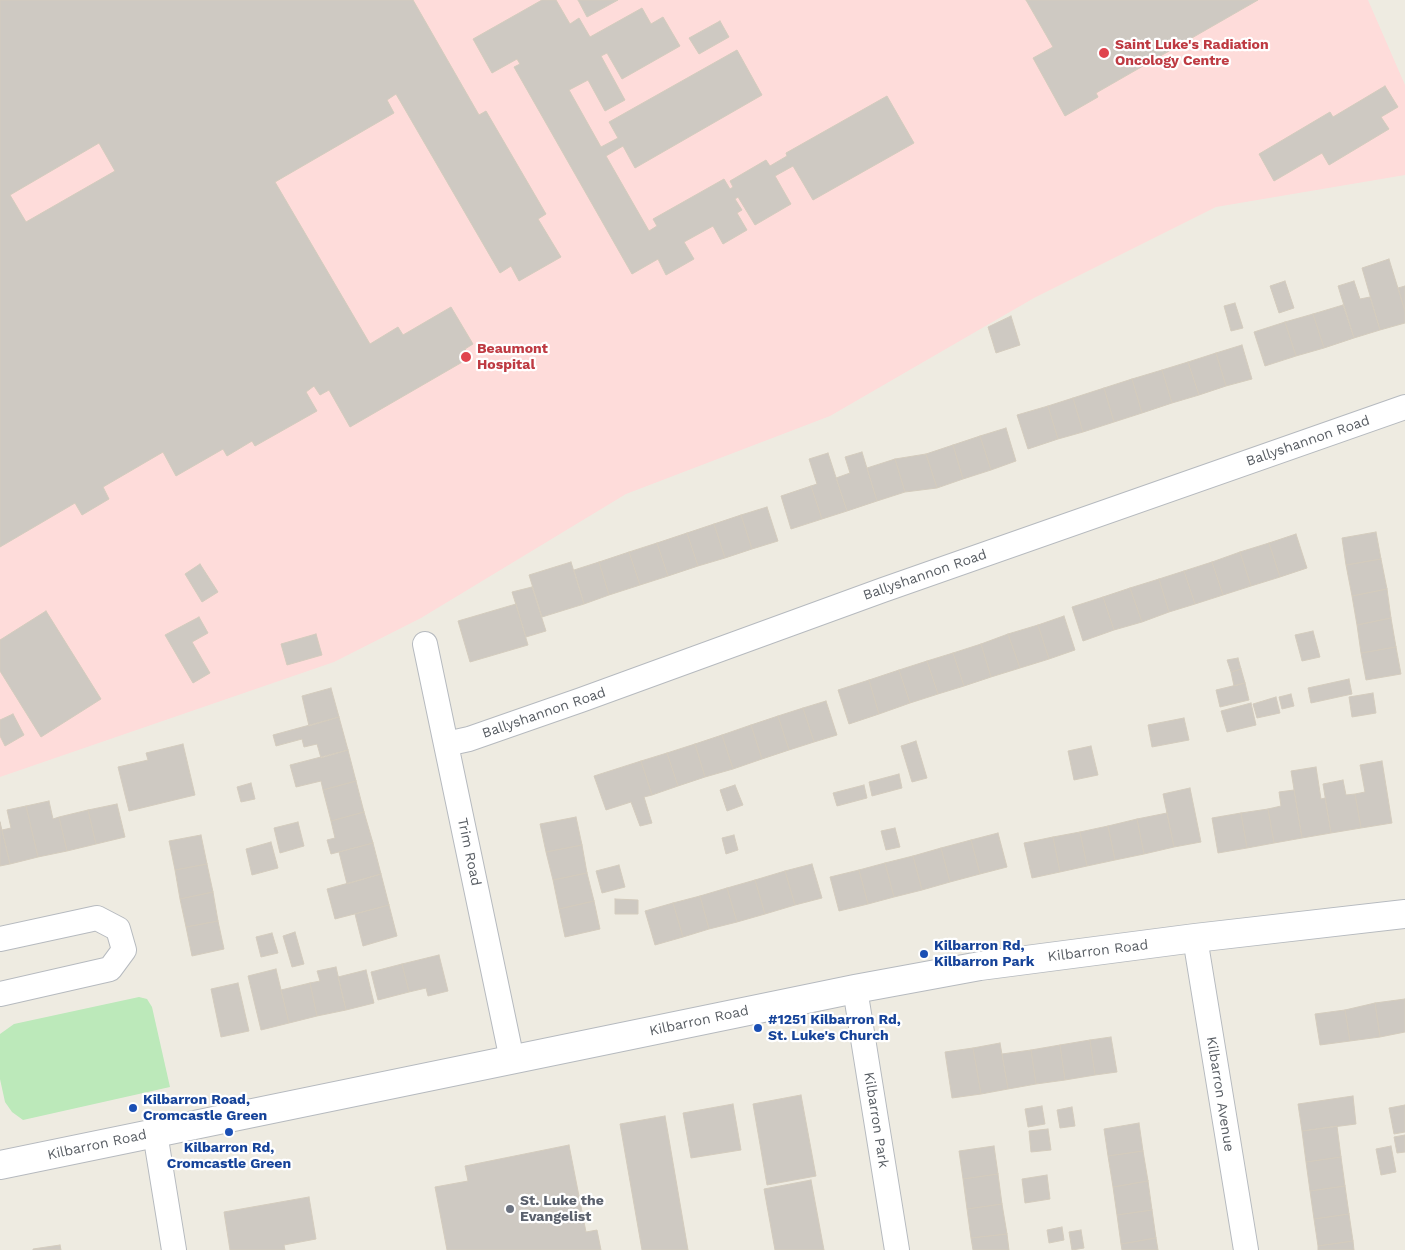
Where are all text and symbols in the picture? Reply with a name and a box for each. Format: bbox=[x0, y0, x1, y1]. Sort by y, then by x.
place label: Saint Luke's Radiation Oncology Centre bbox=[1115, 37, 1269, 70]
marker: Saint Luke's Radiation Oncology Centre bbox=[1097, 46, 1111, 60]
place label: Beaumont Hospital bbox=[477, 341, 548, 374]
marker: Beaumont Hospital bbox=[459, 350, 473, 364]
street label: Ballyshannon Road bbox=[1244, 412, 1372, 470]
street label: Ballyshannon Road bbox=[861, 546, 989, 604]
street label: Ballyshannon Road bbox=[480, 684, 608, 742]
street label: Trim Road bbox=[454, 816, 484, 888]
street label: Kilbarron Road bbox=[1047, 937, 1149, 965]
place label: Kilbarron Rd, Kilbarron Park bbox=[934, 938, 1034, 970]
marker: Kilbarron Rd, Kilbarron Park bbox=[918, 948, 930, 960]
street label: Kilbarron Road bbox=[648, 1002, 750, 1040]
place label: #1251 Kilbarron Rd, St. Luke's Church bbox=[768, 1012, 901, 1044]
marker: #1251 Kilbarron Rd, St. Luke's Church bbox=[752, 1022, 764, 1034]
street label: Kilbarron Avenue bbox=[1203, 1035, 1237, 1153]
street label: Kilbarron Park bbox=[860, 1071, 892, 1169]
place label: Kilbarron Road, Cromcastle Green bbox=[143, 1092, 267, 1124]
marker: Kilbarron Road, Cromcastle Green bbox=[127, 1102, 139, 1114]
street label: Kilbarron Road bbox=[46, 1126, 148, 1164]
marker: Kilbarron Rd, Cromcastle Green bbox=[223, 1126, 235, 1138]
place label: Kilbarron Rd, Cromcastle Green bbox=[167, 1140, 291, 1172]
place label: St. Luke the Evangelist bbox=[520, 1193, 604, 1226]
marker: St. Luke the Evangelist bbox=[504, 1203, 516, 1215]

